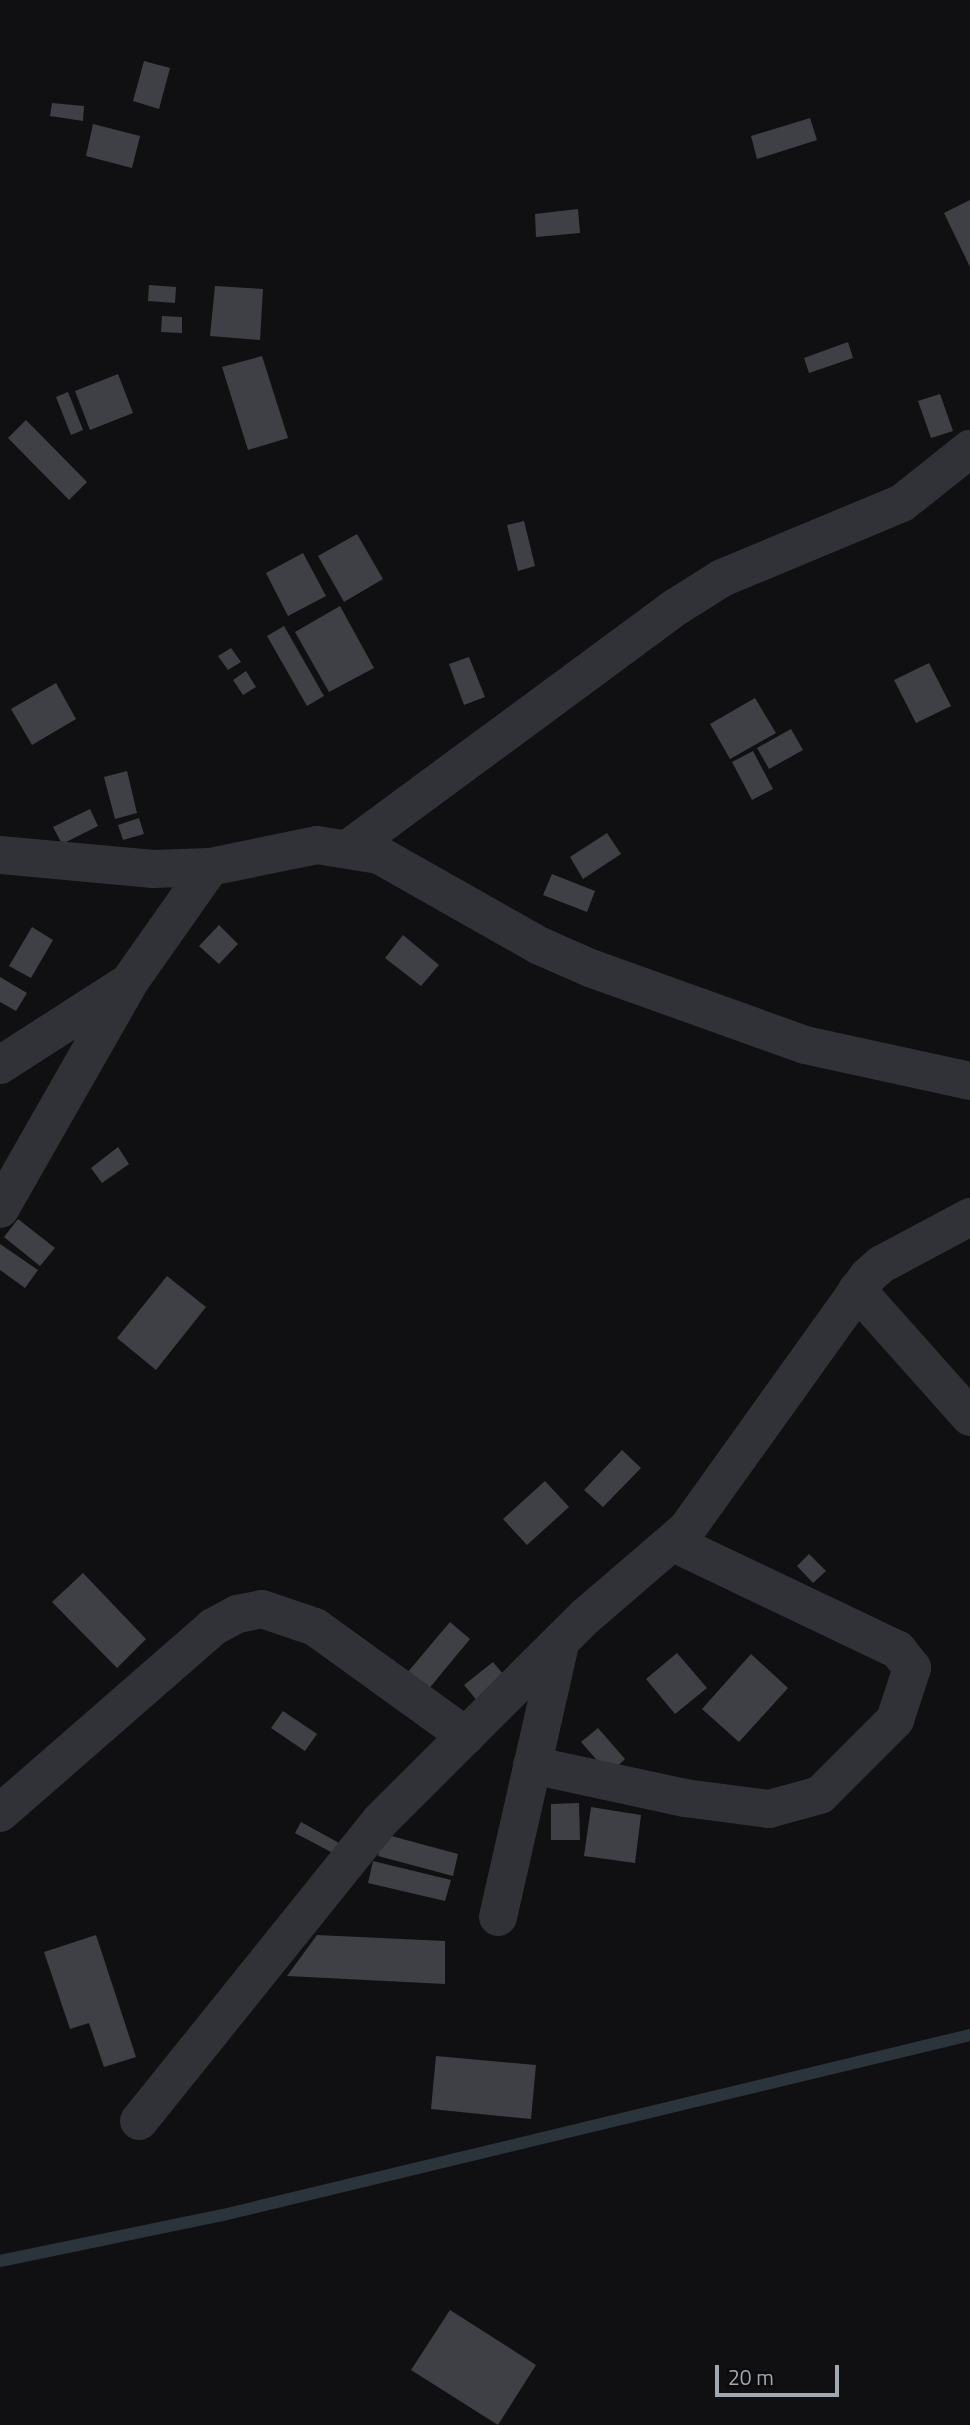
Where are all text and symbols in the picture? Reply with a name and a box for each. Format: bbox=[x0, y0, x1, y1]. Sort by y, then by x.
scale bar bbox=[718, 2352, 842, 2396]
text: 20 m bbox=[728, 2361, 774, 2393]

